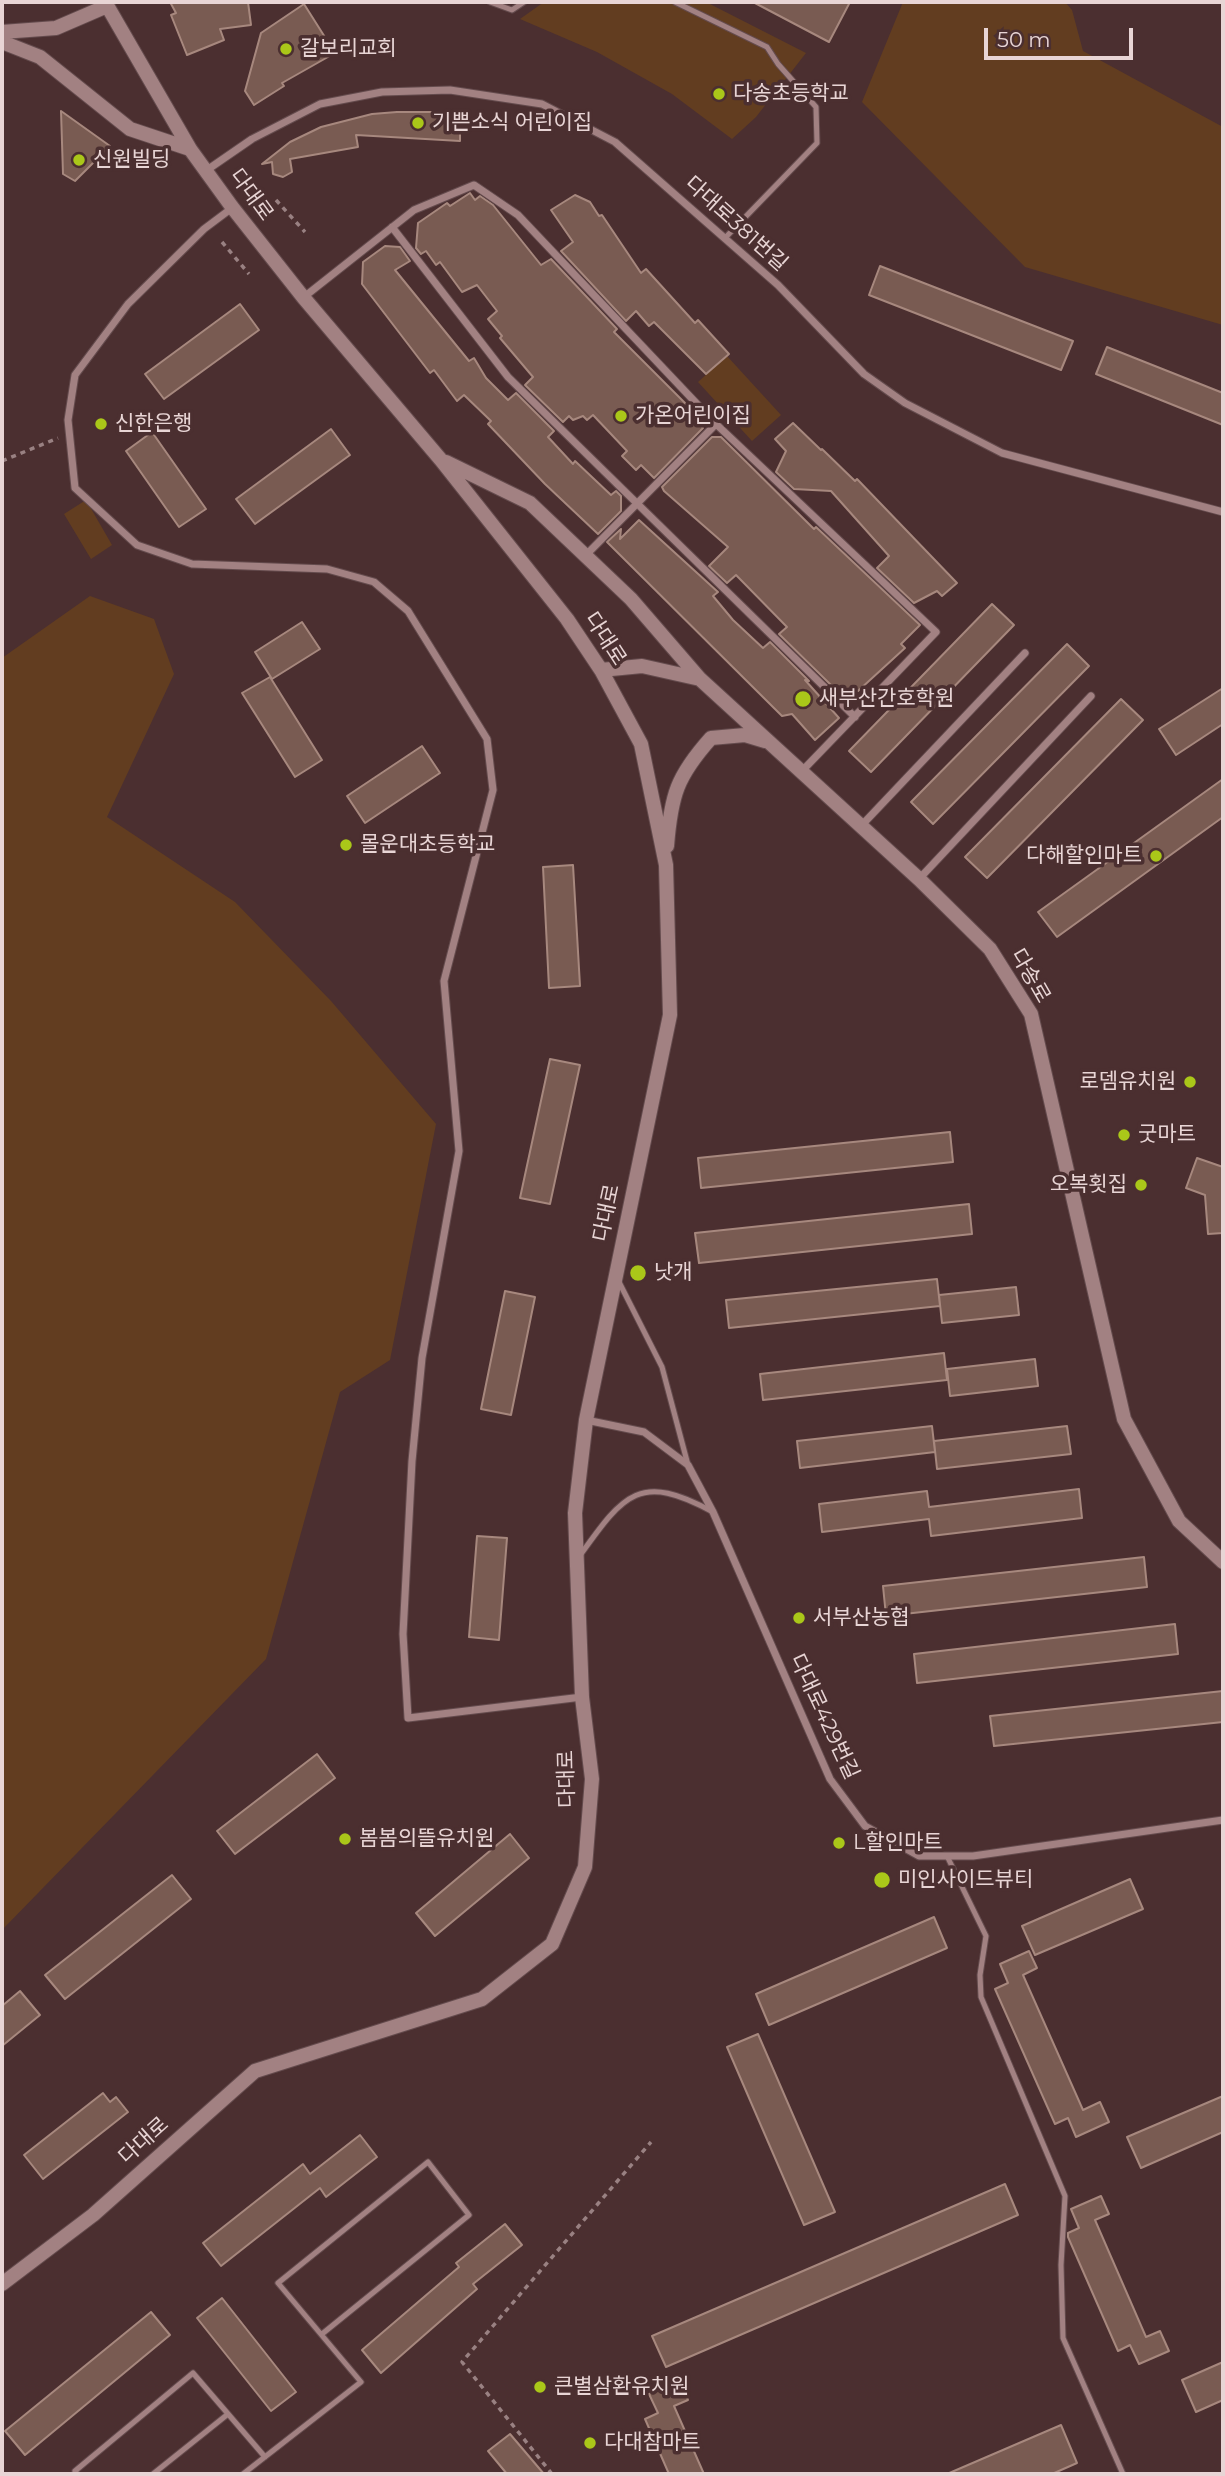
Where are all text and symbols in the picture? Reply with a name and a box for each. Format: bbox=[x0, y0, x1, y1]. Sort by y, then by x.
scale bar bbox=[987, 14, 1136, 58]
text: 50 m bbox=[997, 27, 1051, 52]
place label: 갈보리교회 bbox=[300, 36, 397, 62]
marker: 갈보리교회 bbox=[278, 41, 294, 57]
place label: 다송초등학교 bbox=[733, 81, 849, 107]
marker: 다송초등학교 bbox=[711, 86, 727, 102]
place label: 기쁜소식 어린이집 bbox=[432, 110, 592, 136]
marker: 기쁜소식 어린이집 bbox=[410, 115, 426, 131]
place label: 신원빌딩 bbox=[93, 147, 170, 173]
marker: 신원빌딩 bbox=[71, 152, 87, 168]
street label: 다대로 bbox=[224, 164, 278, 226]
street label: 다대로381번길 bbox=[679, 171, 793, 277]
place label: 가온어린이집 bbox=[635, 403, 751, 429]
marker: 가온어린이집 bbox=[613, 408, 629, 424]
place label: 신한은행 bbox=[115, 411, 192, 437]
marker: 신한은행 bbox=[93, 416, 109, 432]
street label: 다대로 bbox=[579, 608, 631, 670]
place label: 새부산간호학원 bbox=[819, 686, 954, 712]
marker: 새부산간호학원 bbox=[793, 689, 813, 709]
place label: 몰운대초등학교 bbox=[360, 832, 495, 858]
marker: 몰운대초등학교 bbox=[338, 837, 354, 853]
place label: 다해할인마트 bbox=[1026, 843, 1142, 869]
marker: 다해할인마트 bbox=[1148, 848, 1164, 864]
street label: 다송로 bbox=[1005, 945, 1055, 1007]
place label: 로뎀유치원 bbox=[1079, 1069, 1176, 1095]
marker: 로뎀유치원 bbox=[1182, 1074, 1198, 1090]
place label: 굿마트 bbox=[1138, 1122, 1196, 1148]
marker: 굿마트 bbox=[1116, 1127, 1132, 1143]
place label: 오복횟집 bbox=[1050, 1172, 1127, 1198]
marker: 오복횟집 bbox=[1133, 1177, 1149, 1193]
street label: 다대로 bbox=[589, 1182, 625, 1244]
place label: 낫개 bbox=[654, 1260, 693, 1286]
marker: 낫개 bbox=[628, 1263, 648, 1283]
place label: 서부산농협 bbox=[813, 1605, 910, 1631]
marker: 서부산농협 bbox=[791, 1610, 807, 1626]
street label: 다대로429번길 bbox=[784, 1650, 864, 1784]
street label: 다대로 bbox=[554, 1750, 580, 1808]
place label: 봄봄의뜰유치원 bbox=[359, 1826, 494, 1852]
place label: L할인마트 bbox=[853, 1830, 943, 1856]
marker: 봄봄의뜰유치원 bbox=[337, 1831, 353, 1847]
marker: L할인마트 bbox=[831, 1835, 847, 1851]
place label: 미인사이드뷰티 bbox=[898, 1867, 1033, 1893]
marker: 미인사이드뷰티 bbox=[872, 1870, 892, 1890]
street label: 다대로 bbox=[114, 2112, 174, 2170]
place label: 큰별삼환유치원 bbox=[554, 2374, 689, 2400]
marker: 큰별삼환유치원 bbox=[532, 2379, 548, 2395]
place label: 다대참마트 bbox=[604, 2430, 701, 2456]
marker: 다대참마트 bbox=[582, 2435, 598, 2451]

